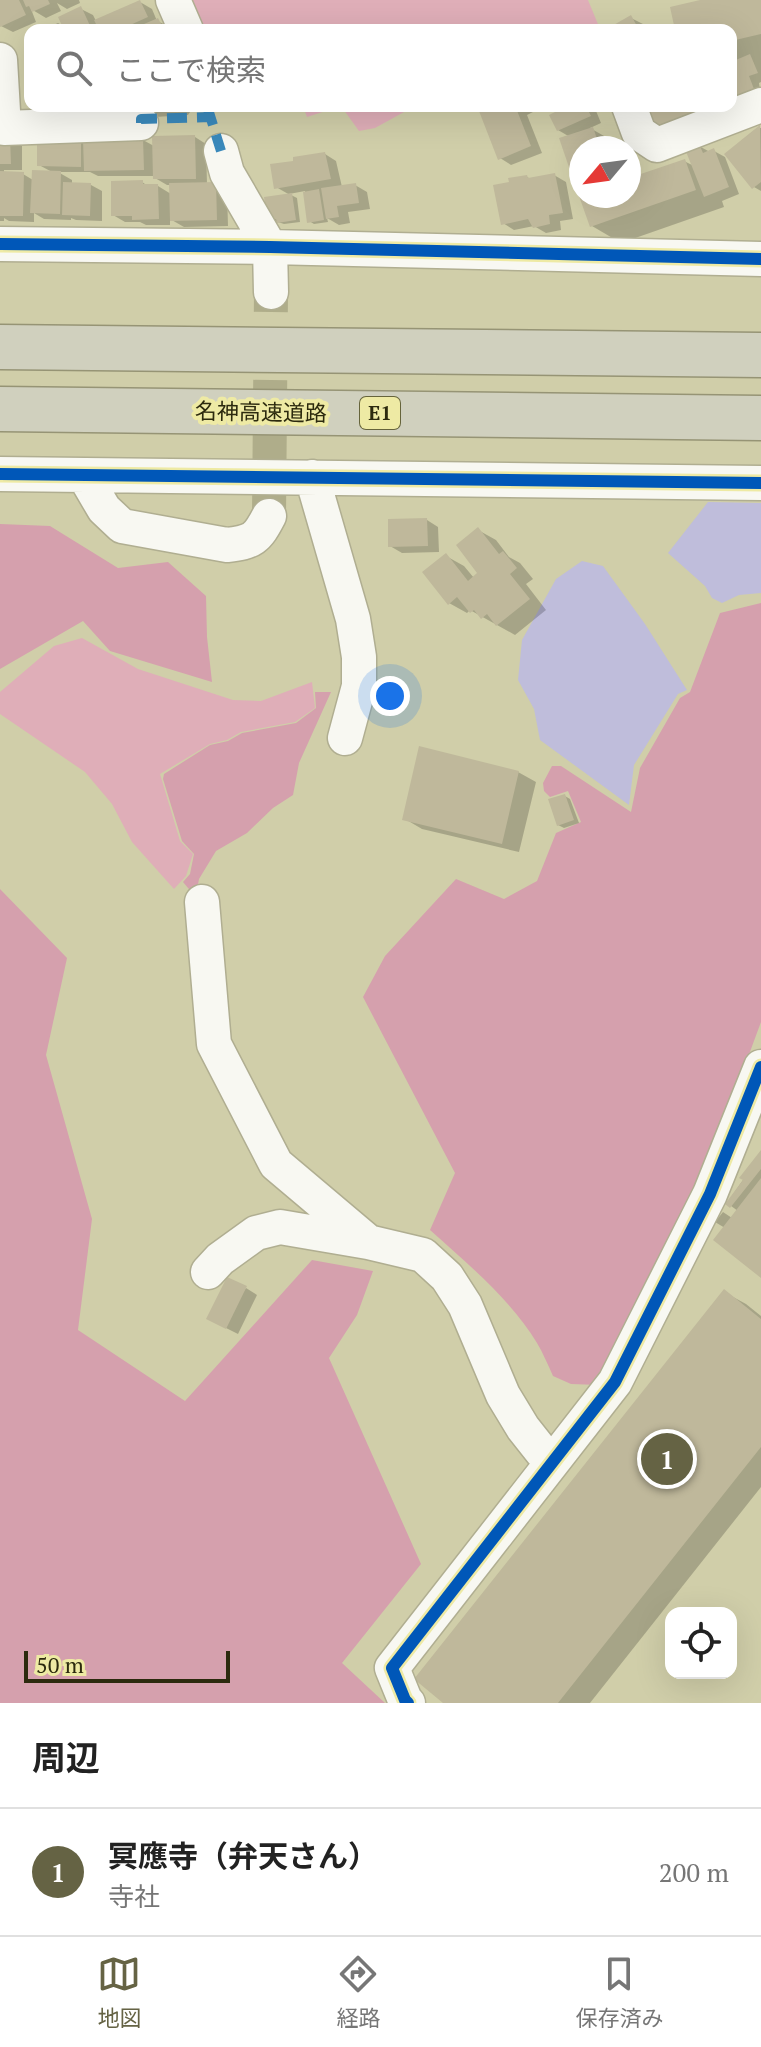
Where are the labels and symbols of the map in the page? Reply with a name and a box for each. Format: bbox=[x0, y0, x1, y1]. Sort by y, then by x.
north arrow bbox=[569, 136, 641, 208]
street label: 名神高速道路 bbox=[195, 396, 327, 427]
road number: E1 bbox=[360, 397, 400, 429]
your location bbox=[370, 676, 410, 716]
pin: 1 bbox=[641, 1429, 693, 1489]
scale bar bbox=[24, 1647, 230, 1683]

